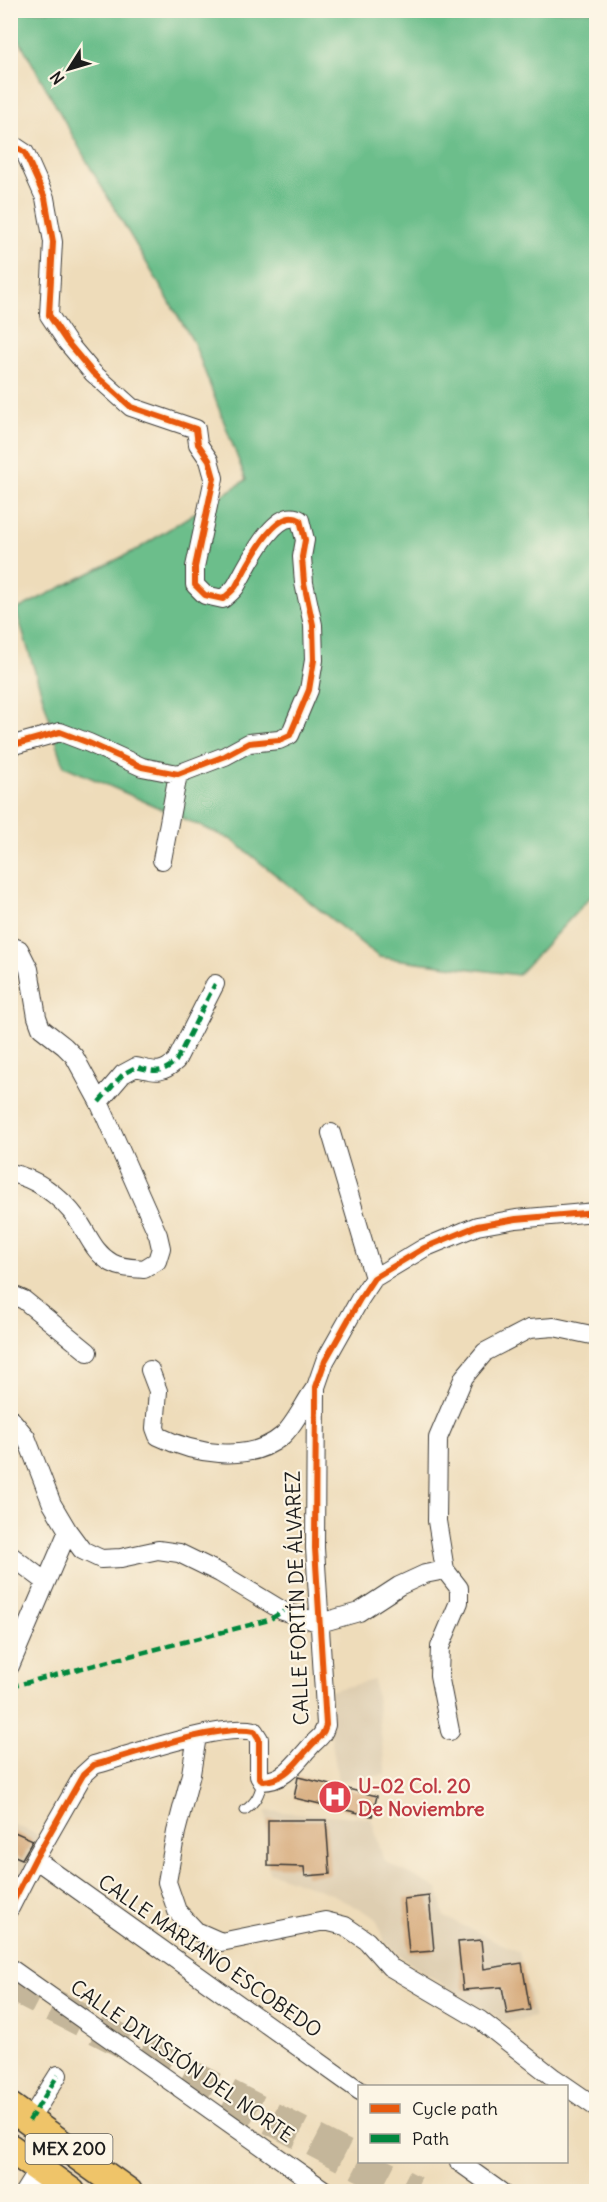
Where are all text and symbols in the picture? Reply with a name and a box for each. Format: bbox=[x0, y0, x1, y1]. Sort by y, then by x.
north arrow bbox=[39, 39, 99, 99]
text: N bbox=[46, 68, 68, 88]
street label: CALLE FORTÍN DE ÁLVAREZ bbox=[280, 1470, 313, 1726]
place label: U-02 Col. 20 De Noviembre bbox=[358, 1773, 485, 1821]
hospital icon: U-02 Col. 20 De Noviembre bbox=[317, 1779, 353, 1815]
street label: CALLE MARIANO ESCOBEDO bbox=[94, 1869, 327, 2042]
street label: CALLE DIVISIÓN DEL NORTE bbox=[66, 1974, 299, 2147]
legend bbox=[358, 2085, 568, 2163]
text: Cycle path bbox=[412, 2097, 498, 2120]
text: Path bbox=[412, 2127, 449, 2150]
road number: MEX 200 bbox=[26, 2134, 112, 2164]

